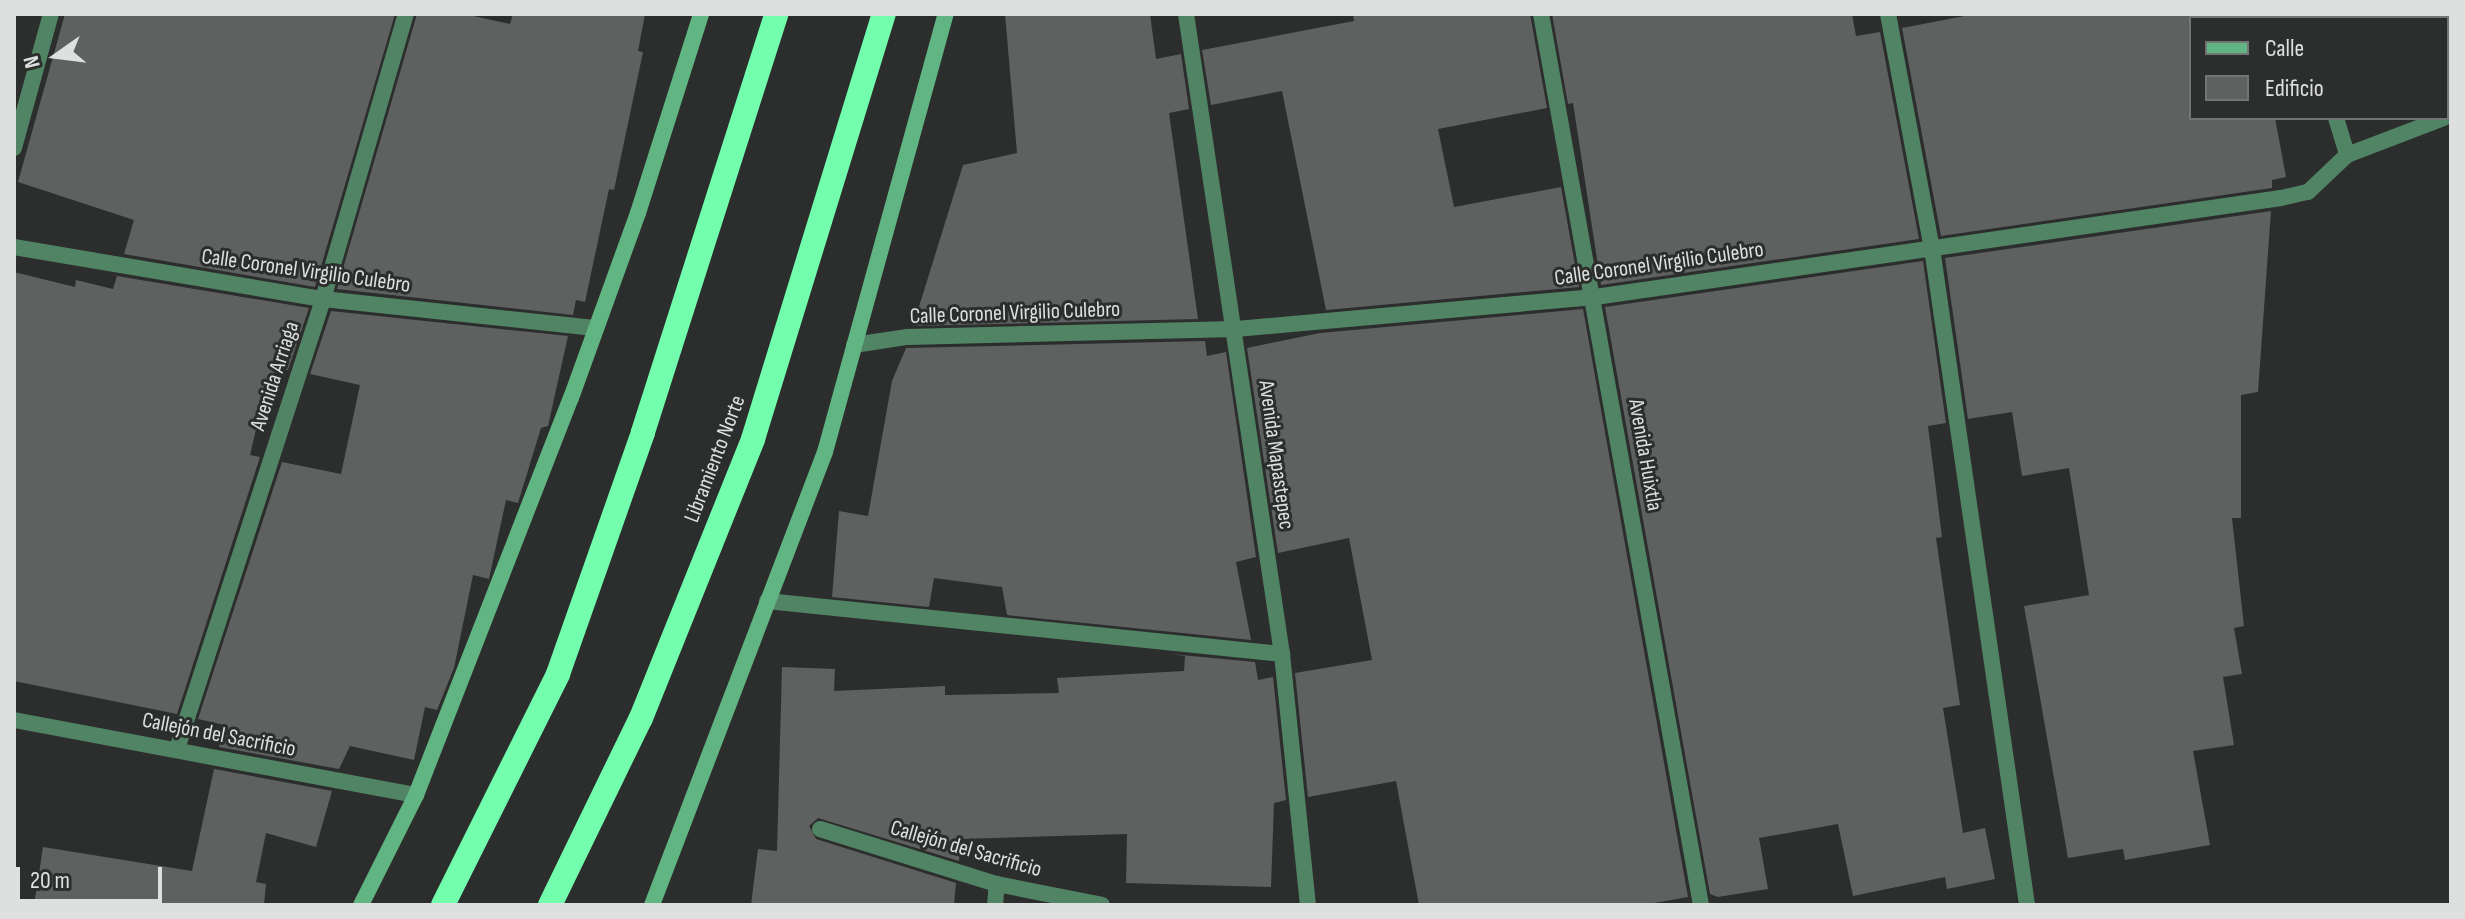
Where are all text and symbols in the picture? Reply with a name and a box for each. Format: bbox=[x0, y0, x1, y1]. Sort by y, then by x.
north arrow bbox=[16, 16, 96, 96]
legend bbox=[2189, 16, 2449, 120]
text: Calle bbox=[2265, 34, 2304, 63]
text: N bbox=[18, 53, 47, 71]
text: Edificio bbox=[2265, 74, 2324, 103]
street label: Calle Coronel Virgilio Culebro bbox=[1553, 236, 1765, 292]
street label: Calle Coronel Virgilio Culebro bbox=[200, 243, 412, 299]
street label: Calle Coronel Virgilio Culebro bbox=[909, 296, 1121, 330]
street label: Avenida Arriaga bbox=[245, 318, 305, 434]
street label: Avenida Mapastepec bbox=[1252, 379, 1300, 531]
street label: Libramiento Norte bbox=[679, 392, 751, 526]
street label: Avenida Huixtla bbox=[1622, 397, 1668, 513]
street label: Callejón del Sacrificio bbox=[140, 707, 298, 763]
street label: Callejón del Sacrificio bbox=[887, 815, 1045, 883]
scale bar bbox=[20, 851, 166, 901]
text: 20 m bbox=[30, 866, 70, 895]

